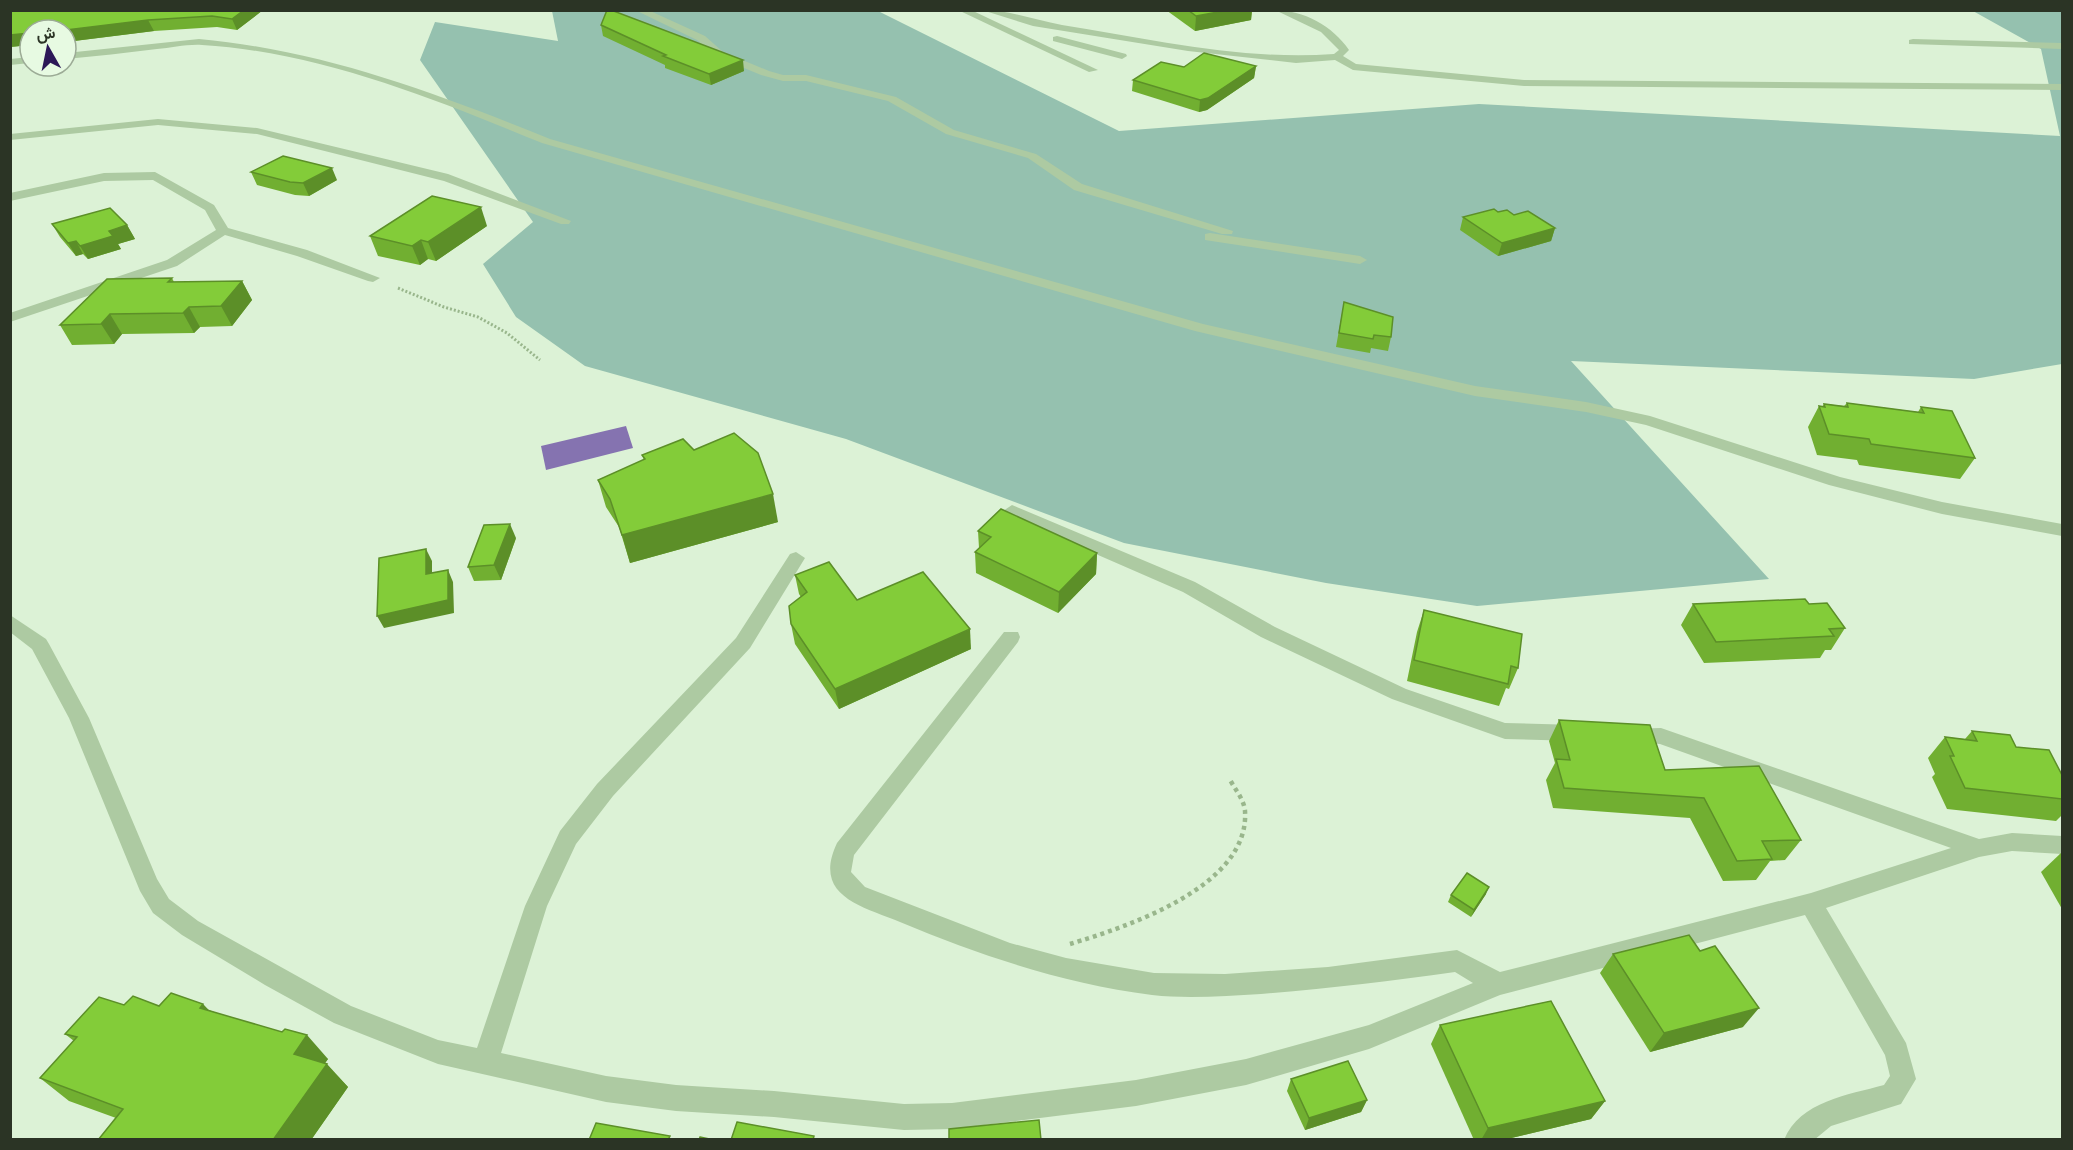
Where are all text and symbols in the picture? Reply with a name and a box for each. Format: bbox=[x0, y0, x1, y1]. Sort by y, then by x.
north arrow bbox=[18, 18, 78, 78]
text: ش bbox=[35, 23, 57, 46]

